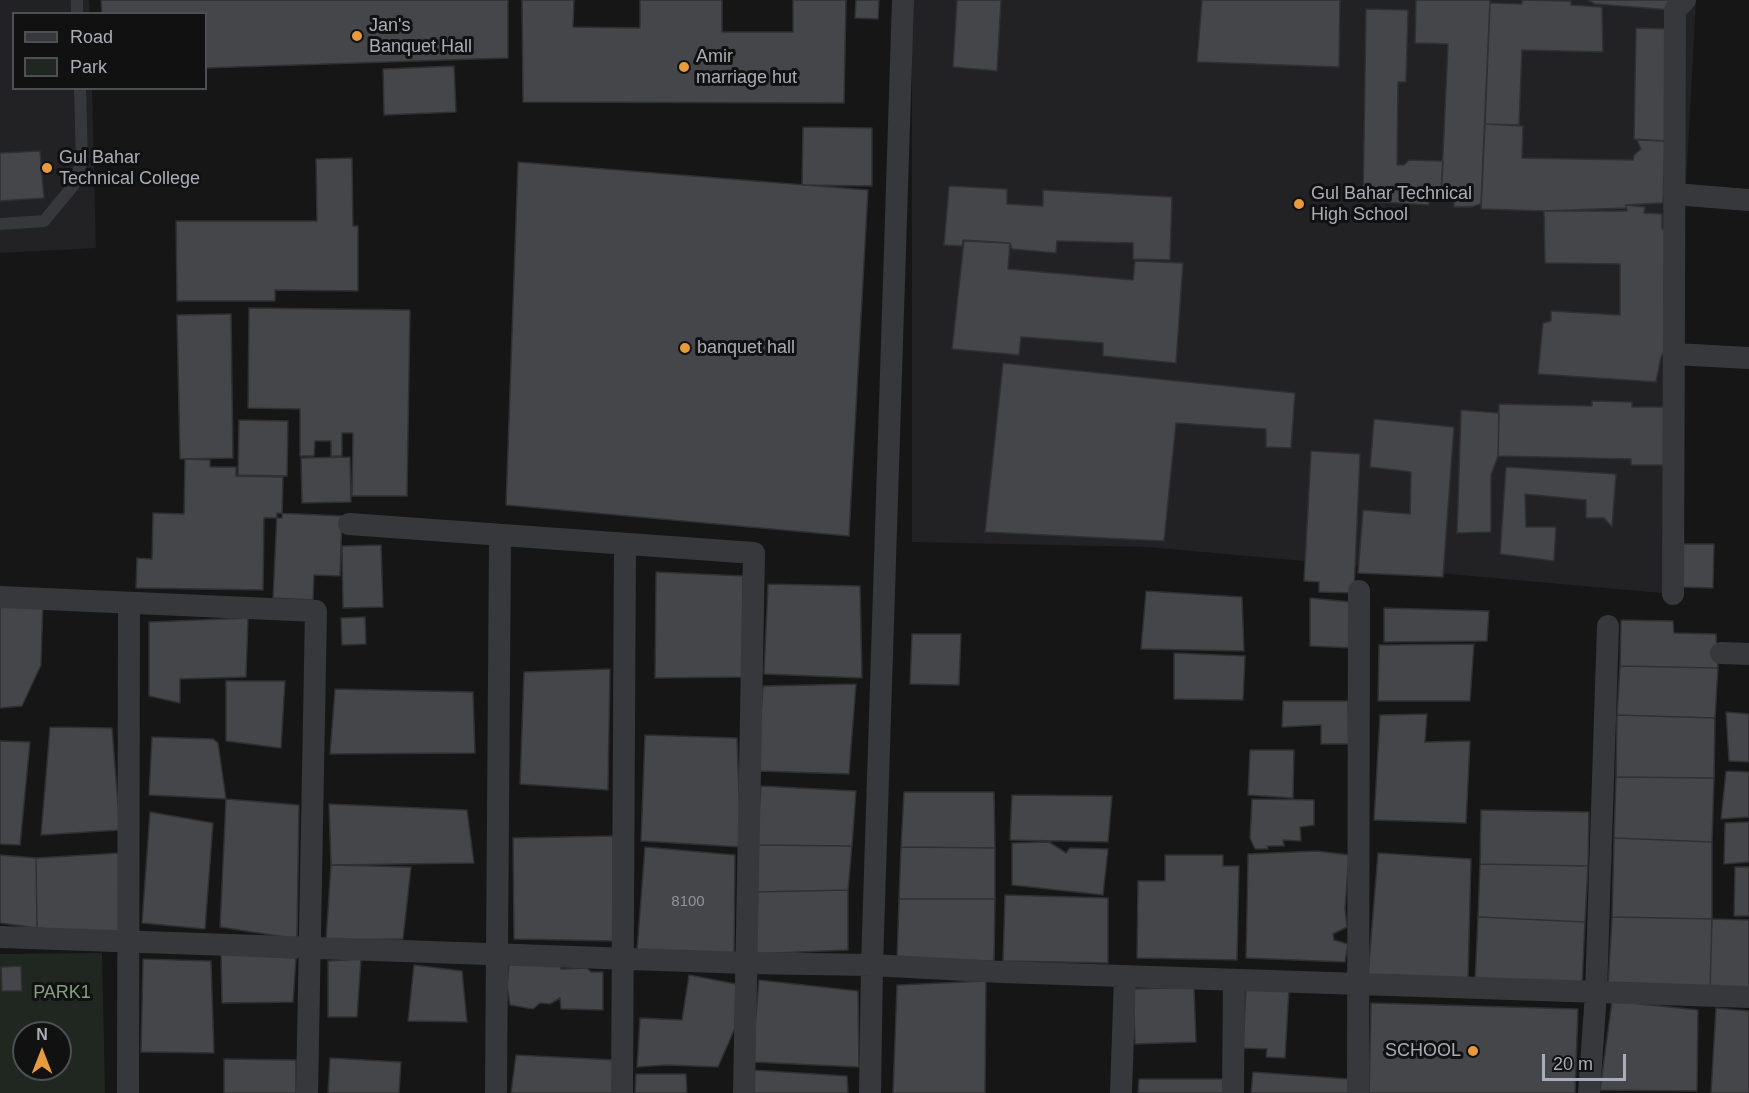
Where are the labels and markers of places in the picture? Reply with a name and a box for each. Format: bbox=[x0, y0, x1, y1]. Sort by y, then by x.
place label: Jan's Banquet Hall bbox=[369, 15, 472, 57]
marker: Jan's Banquet Hall bbox=[350, 29, 364, 43]
place label: Amir marriage hut bbox=[696, 46, 797, 88]
marker: Amir marriage hut bbox=[677, 60, 691, 74]
place label: Gul Bahar Technical College bbox=[59, 147, 200, 190]
marker: Gul Bahar Technical College bbox=[40, 161, 54, 175]
place label: Gul Bahar Technical High School bbox=[1311, 183, 1472, 226]
marker: Gul Bahar Technical High School bbox=[1292, 197, 1306, 211]
place label: banquet hall bbox=[697, 337, 795, 359]
marker: banquet hall bbox=[678, 341, 692, 355]
place label: SCHOOL bbox=[1385, 1040, 1461, 1062]
marker: SCHOOL bbox=[1466, 1044, 1480, 1058]

